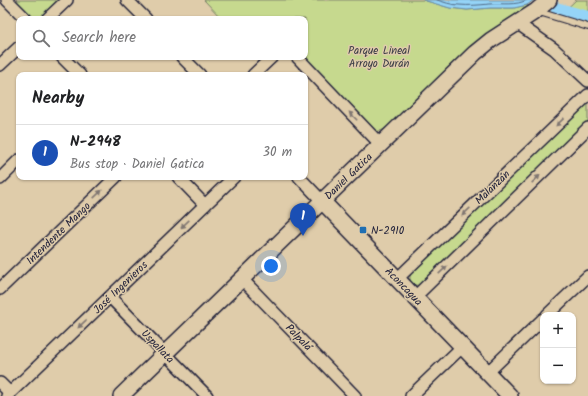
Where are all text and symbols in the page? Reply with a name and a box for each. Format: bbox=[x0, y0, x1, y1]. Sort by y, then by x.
search box bbox=[16, 16, 308, 60]
text: Search here bbox=[62, 26, 136, 50]
icon: search bbox=[30, 27, 52, 49]
park label: Parque Lineal Arroyo Durán bbox=[348, 42, 410, 73]
text: Nearby bbox=[32, 85, 84, 112]
one-way arrow bbox=[348, 111, 358, 121]
one-way arrow bbox=[555, 117, 565, 127]
text: N-2948 bbox=[70, 130, 121, 154]
text: 1 bbox=[43, 142, 47, 163]
text: 30 m bbox=[263, 142, 292, 163]
street label: Daniel Gatica bbox=[320, 149, 377, 205]
text: Bus stop · Daniel Gatica bbox=[70, 154, 204, 175]
street label: Malanzán bbox=[471, 166, 515, 209]
one-way arrow bbox=[531, 174, 541, 184]
one-way arrow bbox=[93, 189, 103, 199]
street label: Intendente Mango bbox=[22, 198, 95, 269]
pin: 1 bbox=[290, 203, 316, 236]
one-way arrow bbox=[461, 207, 471, 217]
one-way arrow bbox=[180, 219, 190, 228]
place label: N-2910 bbox=[371, 222, 405, 240]
marker: N-2910 bbox=[358, 225, 368, 235]
your location bbox=[261, 256, 281, 276]
street label: José Ingenieros bbox=[89, 257, 152, 319]
street label: Aconcagua bbox=[380, 263, 426, 310]
one-way arrow bbox=[438, 265, 448, 275]
map controls bbox=[540, 312, 576, 384]
button: + bbox=[540, 312, 576, 348]
one-way arrow bbox=[77, 319, 87, 329]
street label: Palpalá bbox=[281, 320, 317, 357]
street label: Uspallata bbox=[136, 325, 178, 368]
button: − bbox=[540, 348, 576, 384]

